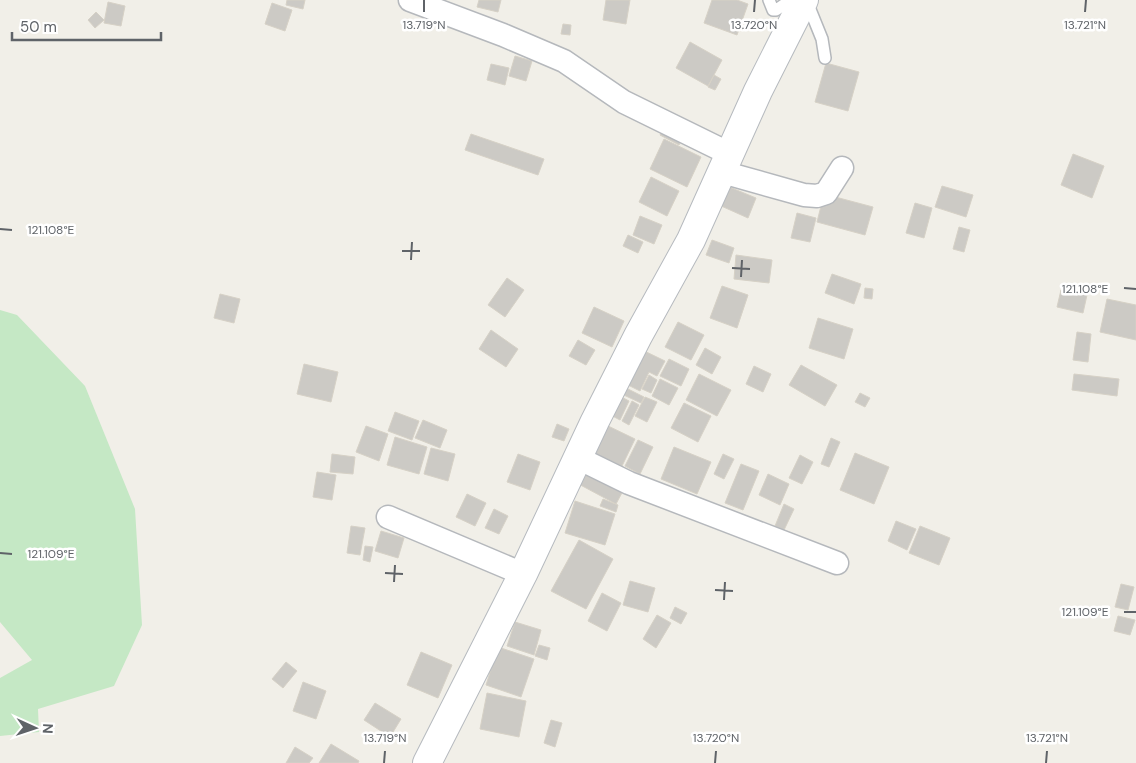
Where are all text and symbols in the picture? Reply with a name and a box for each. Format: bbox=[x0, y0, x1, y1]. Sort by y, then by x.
scale bar bbox=[12, 10, 161, 42]
text: 50 m bbox=[20, 17, 57, 37]
text: 13.719°N bbox=[403, 17, 446, 33]
text: 13.720°N bbox=[731, 17, 777, 33]
text: 13.721°N bbox=[1064, 17, 1106, 33]
text: 121.108°E bbox=[28, 222, 75, 238]
text: 121.108°E bbox=[1062, 281, 1109, 297]
text: 121.109°E bbox=[28, 546, 75, 562]
text: 121.109°E bbox=[1062, 604, 1109, 620]
north arrow bbox=[10, 703, 60, 753]
text: N bbox=[39, 723, 57, 734]
text: 13.719°N bbox=[364, 730, 407, 746]
text: 13.720°N bbox=[693, 730, 739, 746]
text: 13.721°N bbox=[1026, 730, 1068, 746]

